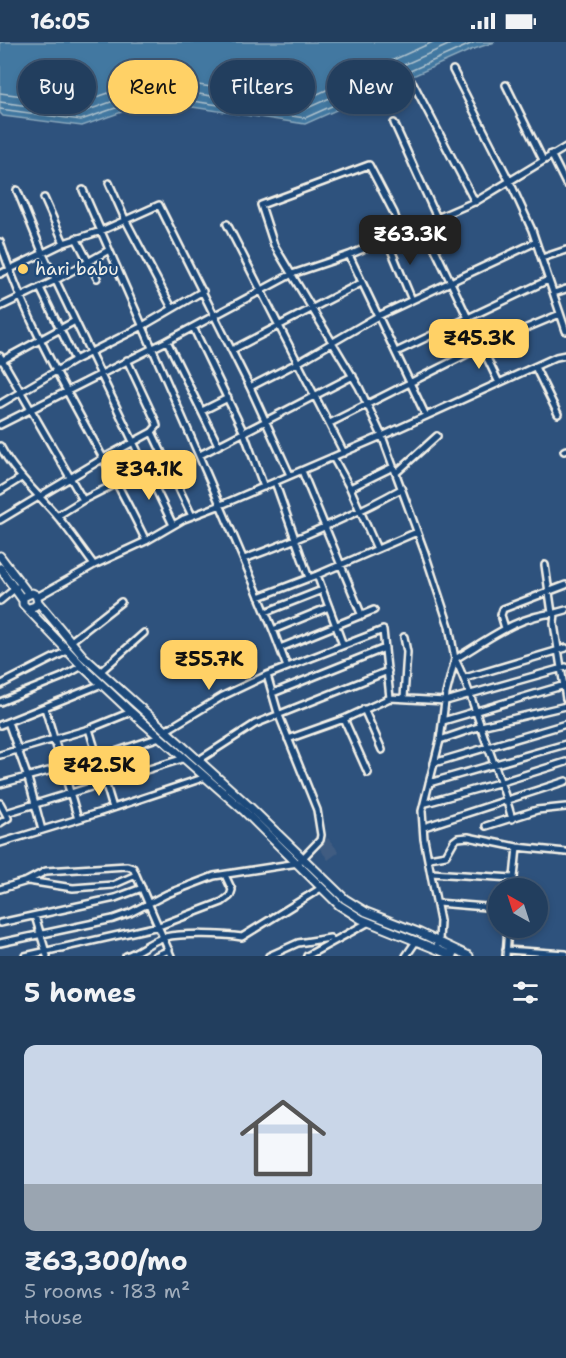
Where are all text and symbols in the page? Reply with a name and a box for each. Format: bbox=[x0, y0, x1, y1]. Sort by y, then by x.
text: 16:05 bbox=[30, 7, 90, 36]
chip: Buy bbox=[18, 60, 96, 114]
chip: Rent bbox=[108, 60, 198, 114]
chip: Filters bbox=[210, 60, 315, 114]
chip: New bbox=[327, 60, 414, 114]
pin: ₹63.3K bbox=[361, 215, 459, 266]
text: ₹63.3K bbox=[373, 221, 447, 247]
place label: hari babu bbox=[35, 257, 119, 281]
marker: hari babu bbox=[16, 262, 30, 276]
pin: ₹45.3K bbox=[430, 319, 528, 370]
text: ₹45.3K bbox=[443, 325, 515, 351]
pin: ₹34.1K bbox=[100, 450, 198, 501]
text: ₹34.1K bbox=[115, 456, 183, 482]
pin: ₹55.7K bbox=[160, 640, 258, 691]
text: ₹55.7K bbox=[174, 646, 244, 672]
pin: ₹42.5K bbox=[50, 746, 148, 797]
text: ₹42.5K bbox=[63, 752, 135, 778]
north arrow bbox=[488, 878, 548, 938]
map controls bbox=[488, 878, 548, 938]
text: 5 homes bbox=[24, 975, 136, 1010]
icon: filters bbox=[509, 976, 542, 1009]
icon: home bbox=[229, 1084, 337, 1192]
text: ₹63,300/mo bbox=[24, 1243, 188, 1278]
text: 5 rooms · 183 m² bbox=[24, 1278, 190, 1304]
text: House bbox=[24, 1304, 83, 1330]

